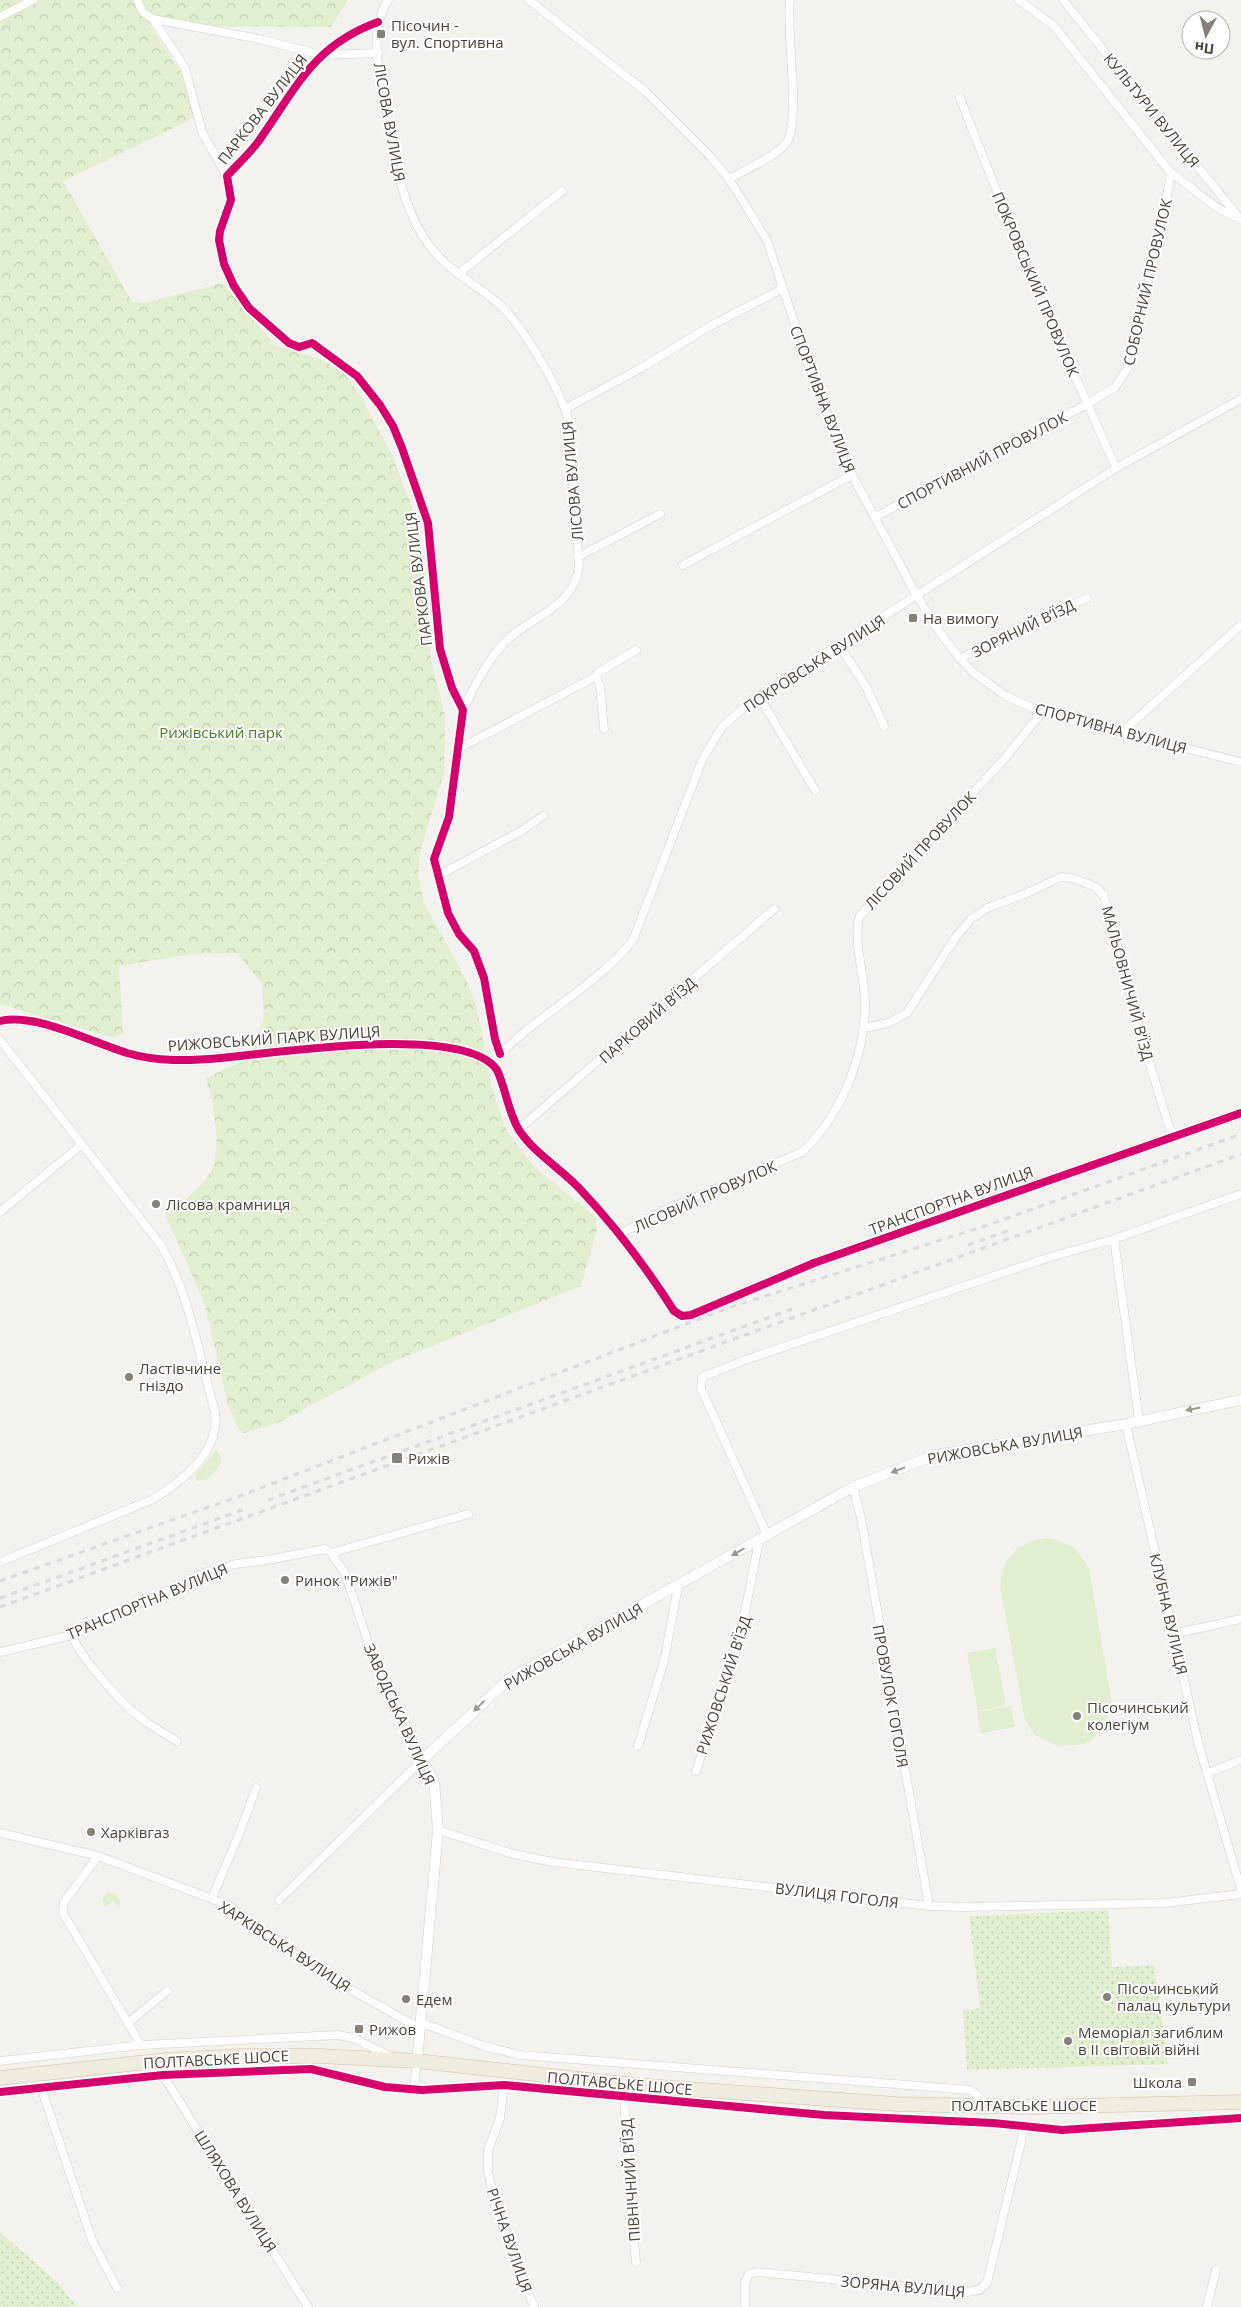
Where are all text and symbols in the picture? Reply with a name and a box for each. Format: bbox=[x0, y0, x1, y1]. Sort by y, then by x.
north arrow bbox=[1181, 10, 1231, 60]
place label: Пісочин - вул. Спортивна bbox=[391, 15, 504, 52]
marker: Пісочин - вул. Спортивна bbox=[375, 28, 387, 40]
text: Пн bbox=[1193, 38, 1215, 59]
street label: КУЛЬТУРИ ВУЛИЦЯ bbox=[1100, 49, 1204, 171]
street label: ПАРКОВА ВУЛИЦЯ bbox=[213, 50, 311, 168]
street label: ЛІСОВА ВУЛИЦЯ bbox=[370, 61, 410, 183]
street label: ПОКРОВСЬКИЙ ПРОВУЛОК bbox=[988, 189, 1084, 380]
street label: СОБОРНИЙ ПРОВУЛОК bbox=[1118, 196, 1176, 367]
street label: СПОРТИВНА ВУЛИЦЯ bbox=[786, 322, 860, 476]
street label: СПОРТИВНИЙ ПРОВУЛОК bbox=[893, 406, 1071, 513]
street label: ЛІСОВА ВУЛИЦЯ bbox=[557, 420, 587, 542]
street label: ПАРКОВА ВУЛИЦЯ bbox=[400, 511, 436, 647]
street label: ЗОРЯНИЙ В’ЇЗД bbox=[968, 594, 1078, 662]
place label: На вимогу bbox=[923, 608, 999, 628]
street label: ПОКРОВСЬКА ВУЛИЦЯ bbox=[739, 610, 889, 716]
marker: На вимогу bbox=[907, 612, 919, 624]
street label: СПОРТИВНА ВУЛИЦЯ bbox=[1033, 698, 1189, 758]
park label: Рижівський парк bbox=[159, 722, 283, 742]
street label: ЛІСОВИЙ ПРОВУЛОК bbox=[860, 786, 980, 913]
street label: МАЛЬОВНИЧИЙ В’ЇЗД bbox=[1098, 903, 1158, 1063]
street label: ПАРКОВИЙ В’ЇЗД bbox=[594, 972, 700, 1068]
street label: РИЖОВСЬКИЙ ПАРК ВУЛИЦЯ bbox=[167, 1021, 381, 1055]
street label: ЛІСОВИЙ ПРОВУЛОК bbox=[631, 1155, 780, 1236]
street label: ТРАНСПОРТНА ВУЛИЦЯ bbox=[866, 1161, 1036, 1239]
place label: Лісова крамниця bbox=[166, 1194, 290, 1214]
marker: Лісова крамниця bbox=[150, 1198, 162, 1210]
place label: Ластівчине гніздо bbox=[139, 1358, 221, 1395]
marker: Ластівчине гніздо bbox=[123, 1371, 135, 1383]
one-way arrow bbox=[1186, 1405, 1201, 1413]
street label: РИЖОВСЬКА ВУЛИЦЯ bbox=[926, 1421, 1084, 1469]
place label: Рижів bbox=[408, 1448, 450, 1468]
marker: Рижів bbox=[390, 1451, 404, 1465]
one-way arrow bbox=[890, 1466, 905, 1474]
one-way arrow bbox=[732, 1548, 745, 1557]
street label: КЛУБНА ВУЛИЦЯ bbox=[1145, 1551, 1193, 1677]
street label: ТРАНСПОРТНА ВУЛИЦЯ bbox=[63, 1558, 231, 1644]
place label: Ринок "Рижів" bbox=[295, 1570, 398, 1590]
marker: Ринок "Рижів" bbox=[279, 1574, 291, 1586]
street label: РИЖОВСЬКА ВУЛИЦЯ bbox=[500, 1598, 646, 1694]
street label: РИЖОВСЬКИЙ В’ЇЗД bbox=[691, 1613, 755, 1757]
street label: ПРОВУЛОК ГОГОЛЯ bbox=[869, 1623, 913, 1769]
street label: ЗАВОДСЬКА ВУЛИЦЯ bbox=[360, 1640, 440, 1788]
place label: Пісочинський колегіум bbox=[1087, 1697, 1189, 1734]
one-way arrow bbox=[473, 1700, 485, 1712]
marker: Пісочинський колегіум bbox=[1071, 1710, 1083, 1722]
place label: Харківгаз bbox=[101, 1822, 169, 1842]
marker: Харківгаз bbox=[85, 1826, 97, 1838]
street label: ВУЛИЦЯ ГОГОЛЯ bbox=[774, 1877, 900, 1913]
street label: ХАРКІВСЬКА ВУЛИЦЯ bbox=[215, 1896, 355, 1996]
place label: Пісочинський палац культури bbox=[1117, 1978, 1231, 2015]
place label: Едем bbox=[416, 1989, 452, 2009]
marker: Пісочинський палац культури bbox=[1101, 1991, 1113, 2003]
marker: Едем bbox=[400, 1993, 412, 2005]
place label: Рижов bbox=[369, 2019, 416, 2039]
place label: Меморіал загиблим в II світовій війні bbox=[1078, 2022, 1223, 2059]
marker: Рижов bbox=[353, 2023, 365, 2035]
marker: Меморіал загиблим в II світовій війні bbox=[1062, 2035, 1074, 2047]
street label: ПОЛТАВСЬКЕ ШОСЕ bbox=[143, 2045, 289, 2073]
street label: ПОЛТАВСЬКЕ ШОСЕ bbox=[546, 2067, 694, 2099]
place label: Школа bbox=[1133, 2072, 1182, 2092]
marker: Школа bbox=[1186, 2076, 1198, 2088]
street label: ПОЛТАВСЬКЕ ШОСЕ bbox=[951, 2095, 1097, 2115]
street label: ПІВНІЧНИЙ В’ЇЗД bbox=[616, 2118, 644, 2242]
street label: ШЛЯХОВА ВУЛИЦЯ bbox=[190, 2126, 282, 2256]
street label: РІЧНА ВУЛИЦЯ bbox=[483, 2185, 537, 2295]
street label: ЗОРЯНА ВУЛИЦЯ bbox=[840, 2271, 966, 2301]

